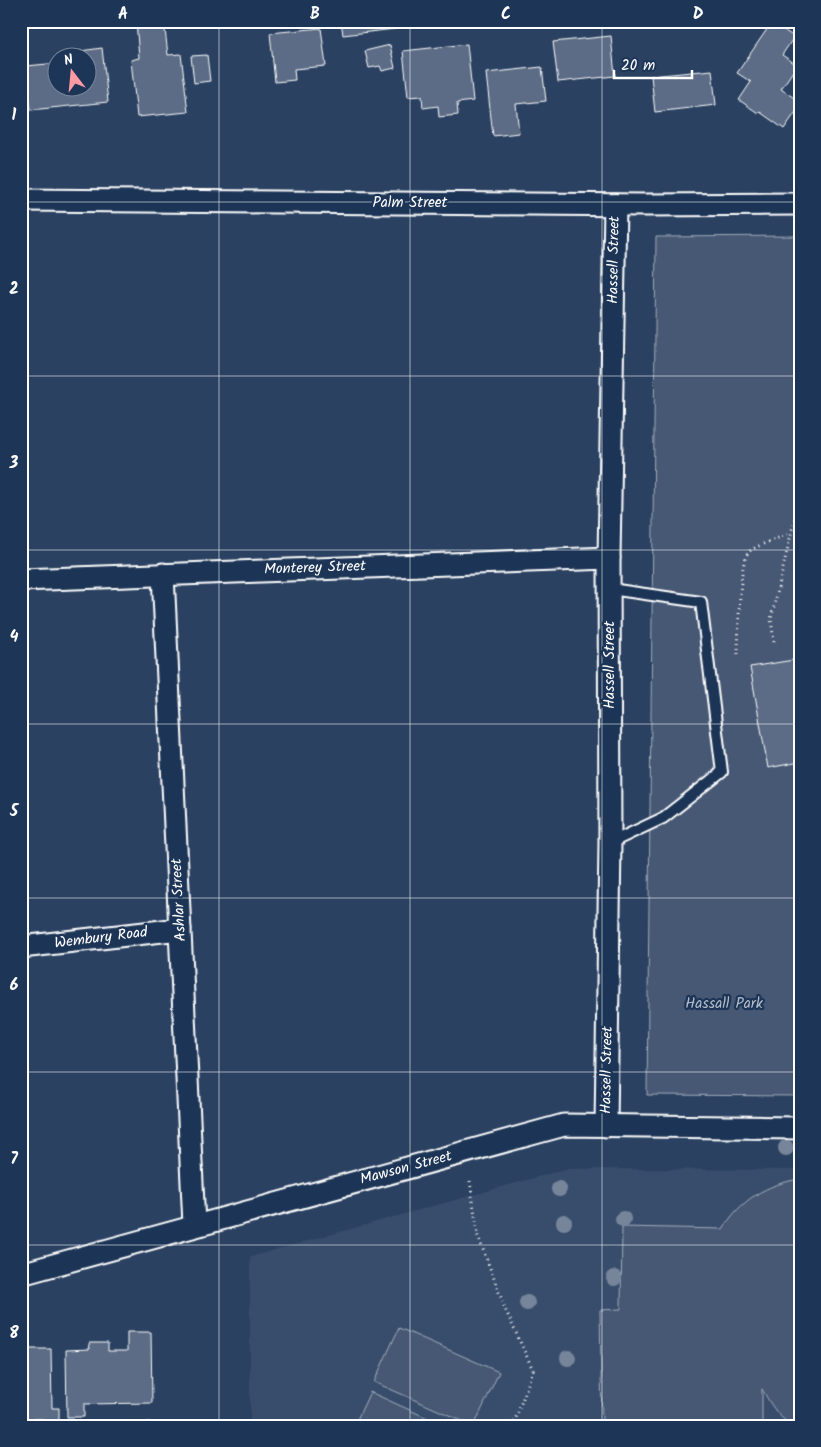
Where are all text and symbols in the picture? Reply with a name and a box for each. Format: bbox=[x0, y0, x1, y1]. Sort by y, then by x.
text: A bbox=[118, 2, 128, 27]
text: B bbox=[310, 2, 320, 27]
text: C bbox=[501, 2, 511, 27]
text: D bbox=[693, 2, 704, 27]
north arrow bbox=[48, 48, 98, 98]
scale bar bbox=[614, 48, 691, 80]
text: N bbox=[61, 49, 76, 72]
text: 20 m bbox=[621, 54, 655, 78]
text: 1 bbox=[12, 103, 17, 128]
street label: Palm Street bbox=[373, 191, 448, 215]
street label: Hassell Street bbox=[601, 216, 627, 304]
text: 2 bbox=[9, 277, 19, 302]
text: 3 bbox=[9, 451, 19, 476]
street label: Monterey Street bbox=[264, 554, 367, 582]
street label: Hassell Street bbox=[598, 621, 622, 709]
text: 4 bbox=[10, 625, 19, 650]
text: 5 bbox=[9, 799, 20, 824]
street label: Ashlar Street bbox=[165, 858, 193, 942]
street label: Wembury Road bbox=[53, 920, 149, 956]
text: 6 bbox=[10, 973, 19, 998]
park label: Hassall Park bbox=[685, 992, 764, 1016]
street label: Hassell Street bbox=[594, 1026, 620, 1114]
street label: Mawson Street bbox=[357, 1144, 455, 1192]
text: 7 bbox=[10, 1147, 18, 1172]
text: 8 bbox=[9, 1321, 19, 1346]

